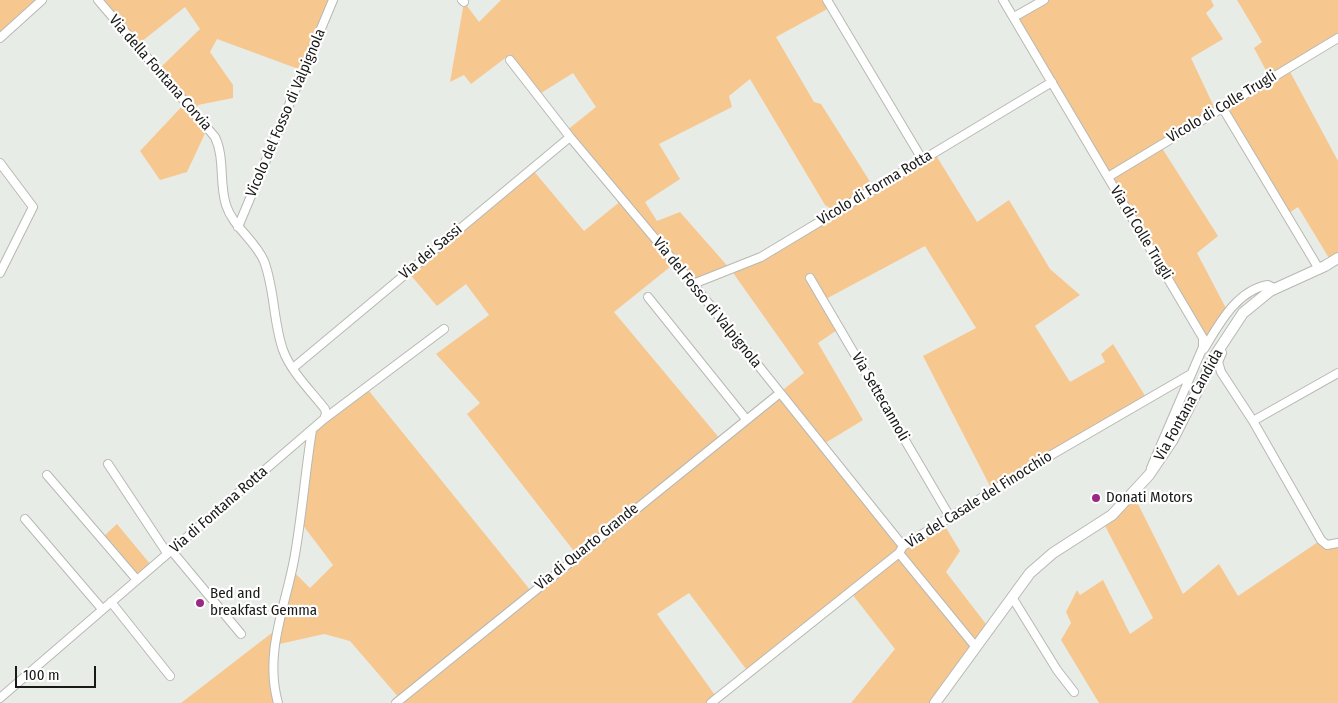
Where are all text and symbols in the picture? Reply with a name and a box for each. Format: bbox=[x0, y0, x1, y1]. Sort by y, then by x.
street label: Via della Fontana Corvia bbox=[105, 11, 215, 135]
street label: Vicolo del Fosso di Valpignola bbox=[242, 26, 330, 200]
street label: Vicolo di Colle Trugli bbox=[1164, 67, 1280, 147]
street label: Vicolo di Forma Rotta bbox=[814, 147, 936, 229]
street label: Via di Colle Trugli bbox=[1106, 183, 1176, 283]
street label: Via dei Sassi bbox=[396, 221, 466, 283]
street label: Via del Fosso di Valpignola bbox=[649, 234, 765, 372]
street label: Via Fontana Candida bbox=[1151, 346, 1227, 464]
street label: Via Settecannoli bbox=[847, 350, 913, 444]
street label: Via del Casale del Finocchio bbox=[903, 448, 1055, 552]
street label: Via di Fontana Rotta bbox=[167, 463, 271, 557]
place label: Donati Motors bbox=[1106, 489, 1193, 507]
marker: Donati Motors bbox=[1090, 492, 1102, 504]
street label: Via di Quarto Grande bbox=[532, 500, 642, 594]
place label: Bed and breakfast Gemma bbox=[210, 585, 317, 620]
marker: Bed and breakfast Gemma bbox=[194, 597, 206, 609]
scale bar bbox=[18, 656, 99, 688]
text: 100 m bbox=[23, 666, 60, 684]

